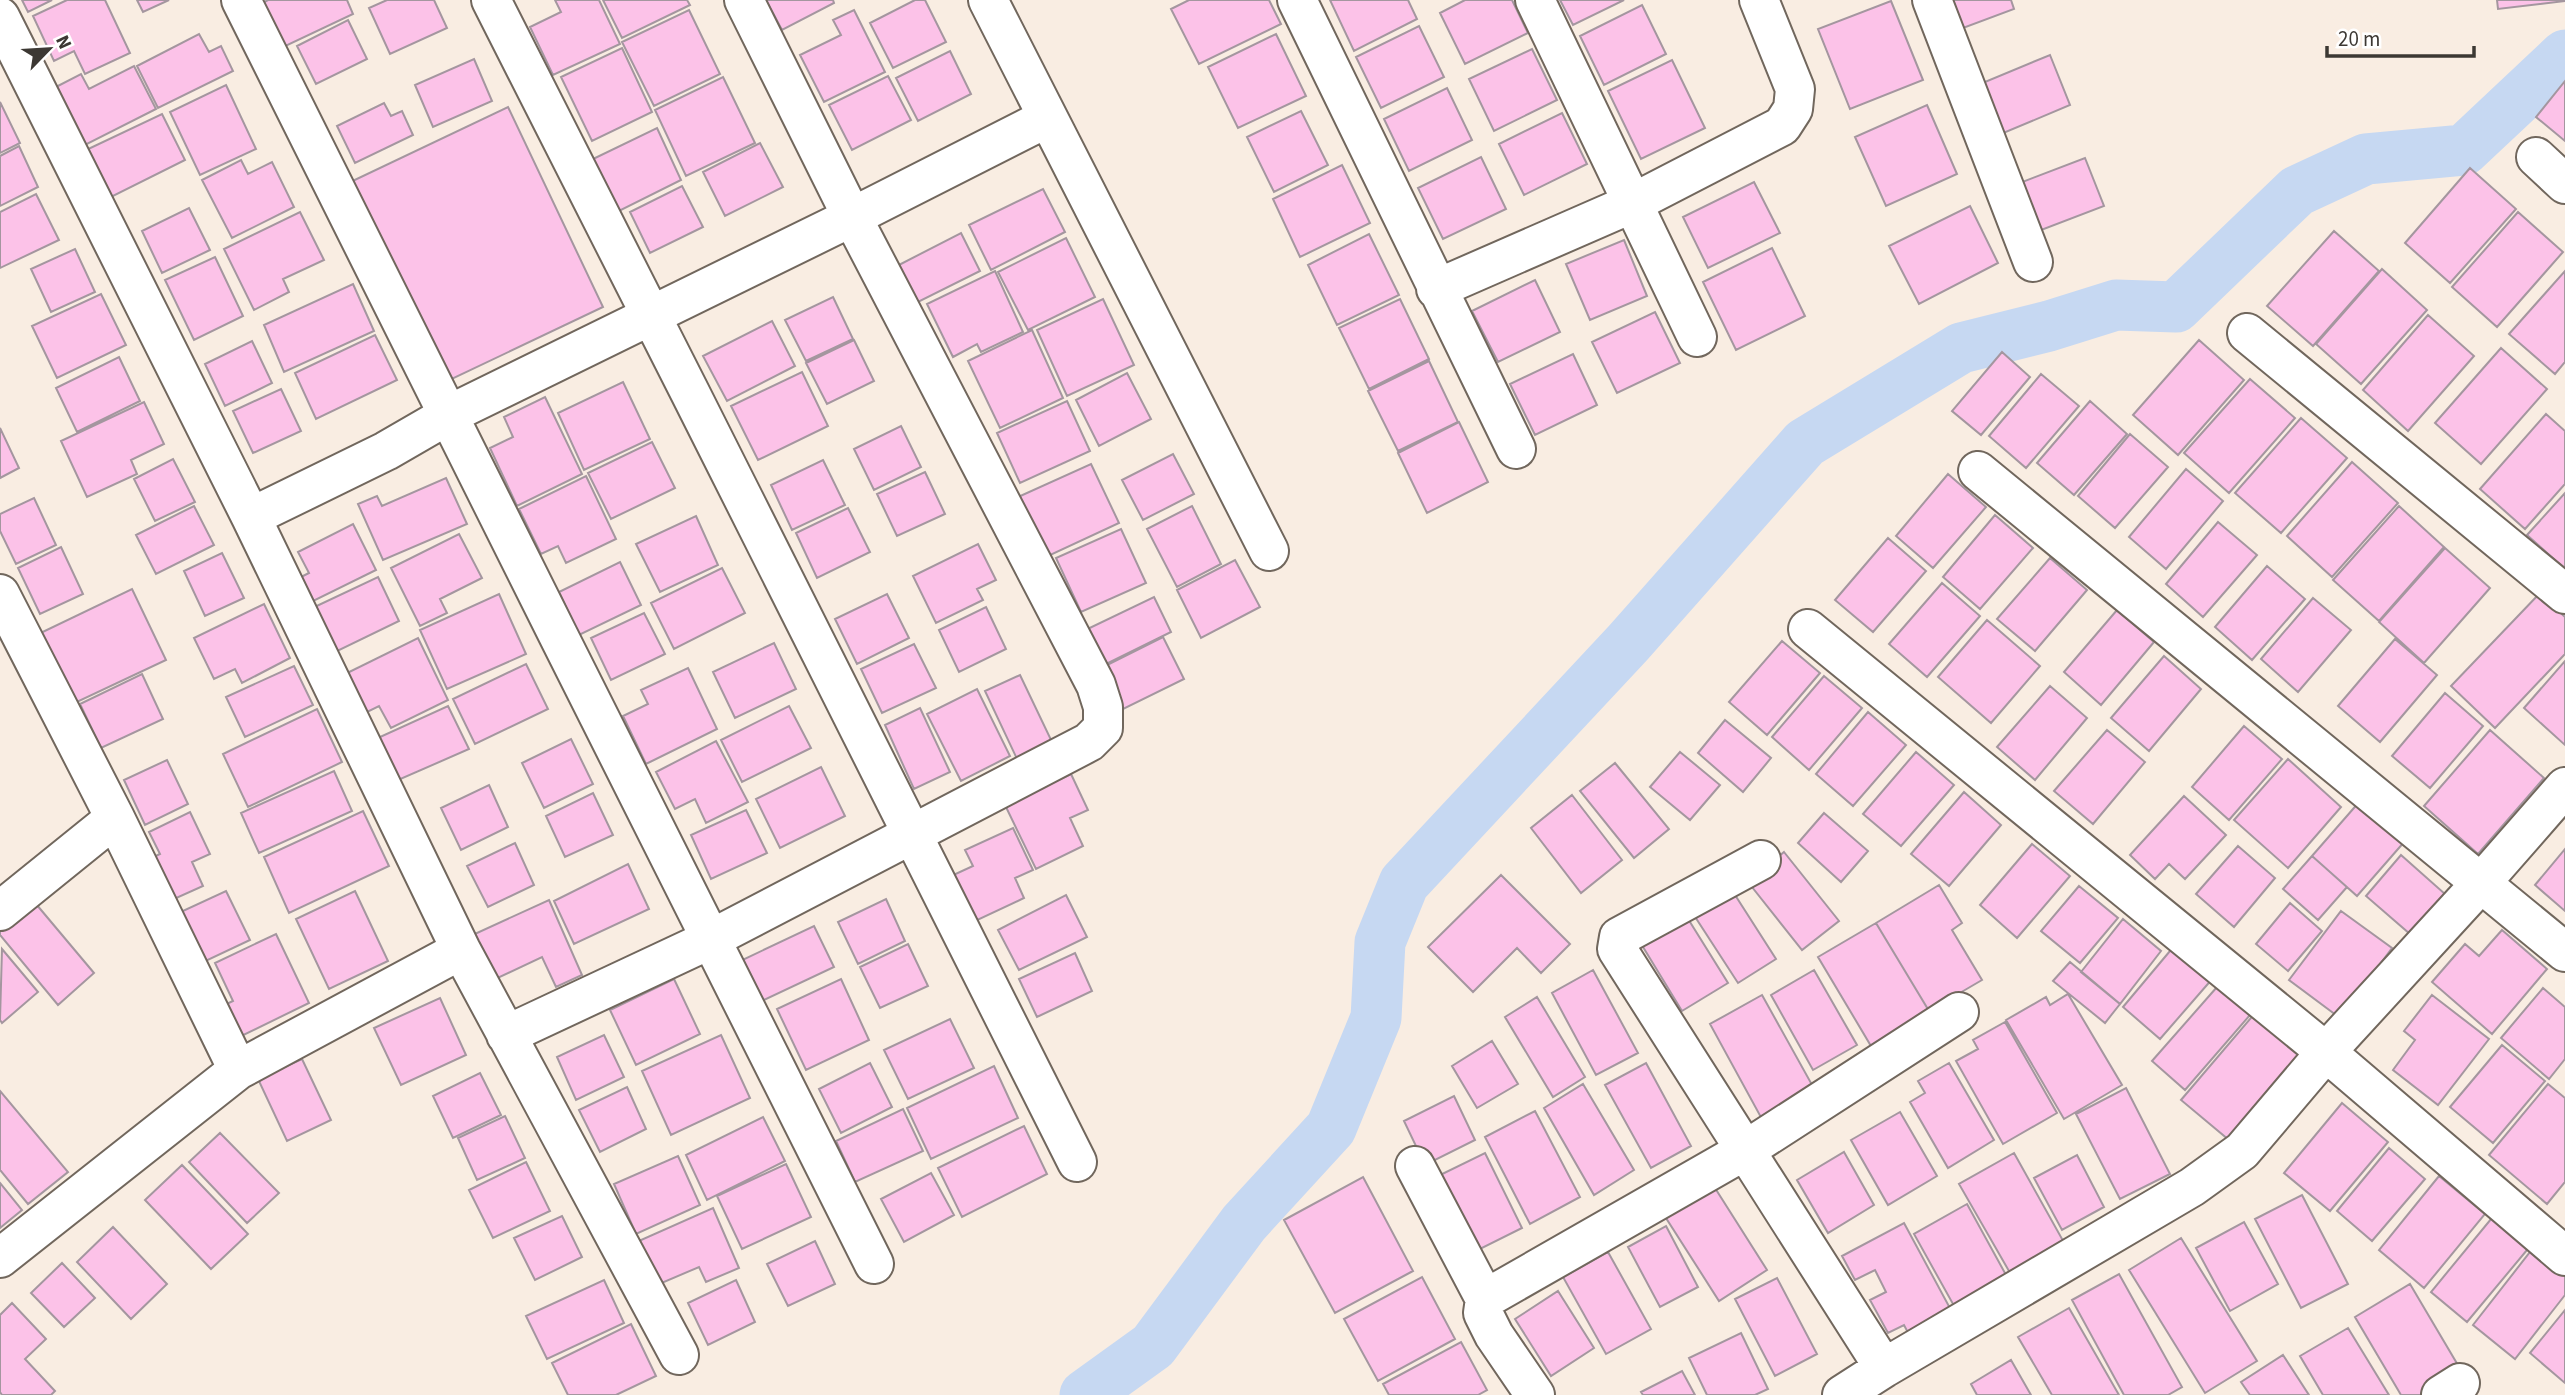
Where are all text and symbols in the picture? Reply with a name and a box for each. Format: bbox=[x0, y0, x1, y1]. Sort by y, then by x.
north arrow bbox=[14, 14, 84, 84]
scale bar bbox=[2327, 14, 2474, 58]
text: 20 m bbox=[2338, 24, 2380, 54]
text: N bbox=[48, 31, 78, 54]

